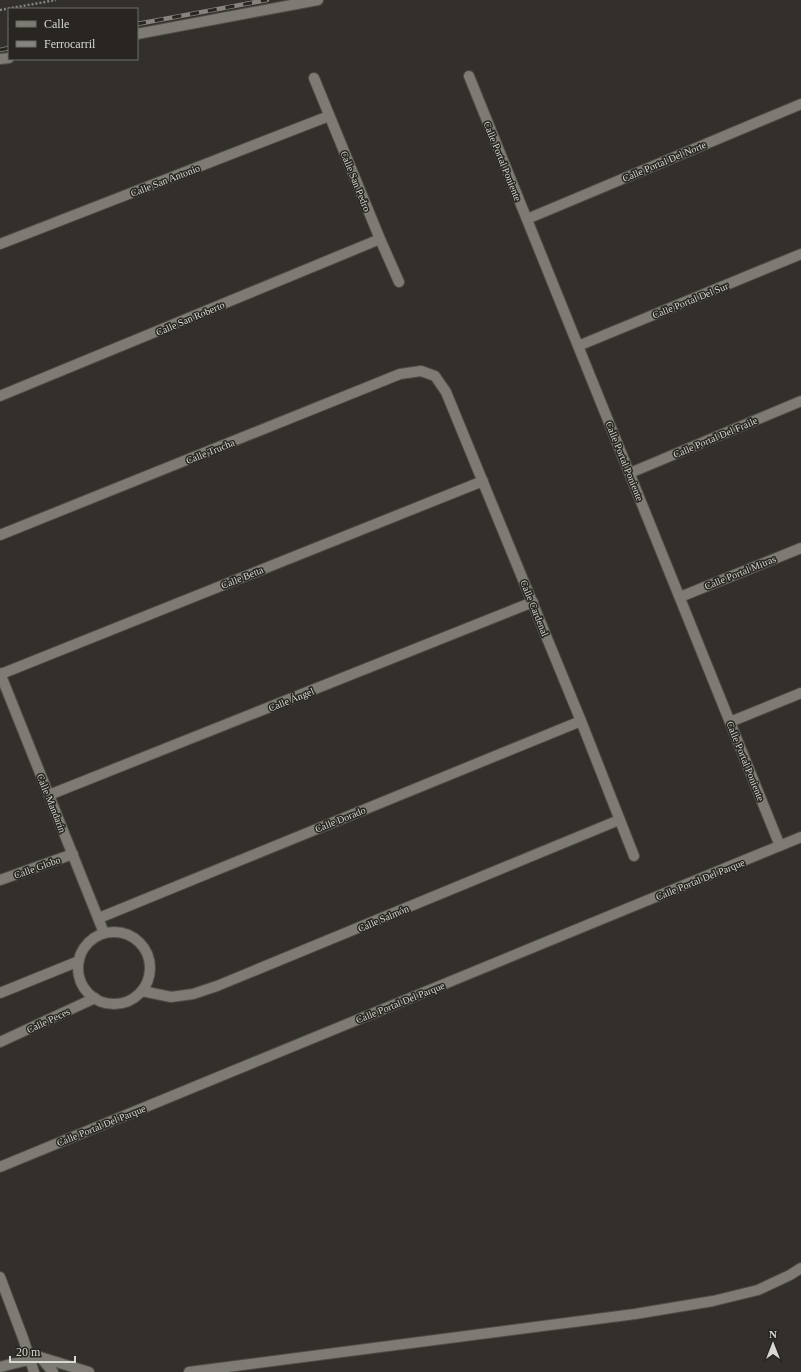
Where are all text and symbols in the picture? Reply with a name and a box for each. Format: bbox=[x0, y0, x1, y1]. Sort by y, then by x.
legend bbox=[8, 8, 138, 60]
text: Calle bbox=[44, 17, 69, 31]
text: Ferrocarril bbox=[44, 37, 96, 51]
street label: Calle Portal Poniente bbox=[482, 120, 524, 203]
street label: Calle Portal Del Norte bbox=[621, 139, 708, 184]
street label: Calle San Pedro bbox=[338, 149, 373, 213]
street label: Calle San Antonio bbox=[129, 162, 201, 199]
street label: Calle Portal Del Sur bbox=[651, 280, 730, 321]
street label: Calle San Roberto bbox=[154, 299, 226, 338]
street label: Calle Portal Del Fraile bbox=[672, 415, 759, 460]
street label: Calle Portal Poniente bbox=[604, 420, 646, 503]
street label: Calle Trucha bbox=[184, 437, 237, 466]
street label: Calle Portal Mitras bbox=[703, 553, 778, 592]
street label: Calle Betta bbox=[219, 564, 265, 591]
street label: Calle Cardenal bbox=[518, 578, 551, 638]
street label: Calle Ángel bbox=[267, 685, 316, 714]
street label: Calle Portal Poniente bbox=[725, 720, 767, 803]
street label: Calle Mandarín bbox=[35, 772, 68, 834]
street label: Calle Dorado bbox=[313, 804, 367, 835]
street label: Calle Globo bbox=[12, 854, 62, 881]
street label: Calle Portal Del Parque bbox=[654, 856, 747, 902]
street label: Calle Salmón bbox=[356, 903, 410, 934]
street label: Calle Portal Del Parque bbox=[354, 979, 447, 1025]
street label: Calle Peces bbox=[25, 1006, 72, 1035]
street label: Calle Portal Del Parque bbox=[55, 1102, 148, 1148]
north arrow bbox=[753, 1324, 793, 1364]
text: N bbox=[769, 1328, 777, 1340]
scale bar bbox=[10, 1338, 75, 1364]
text: 20 m bbox=[16, 1345, 41, 1359]

